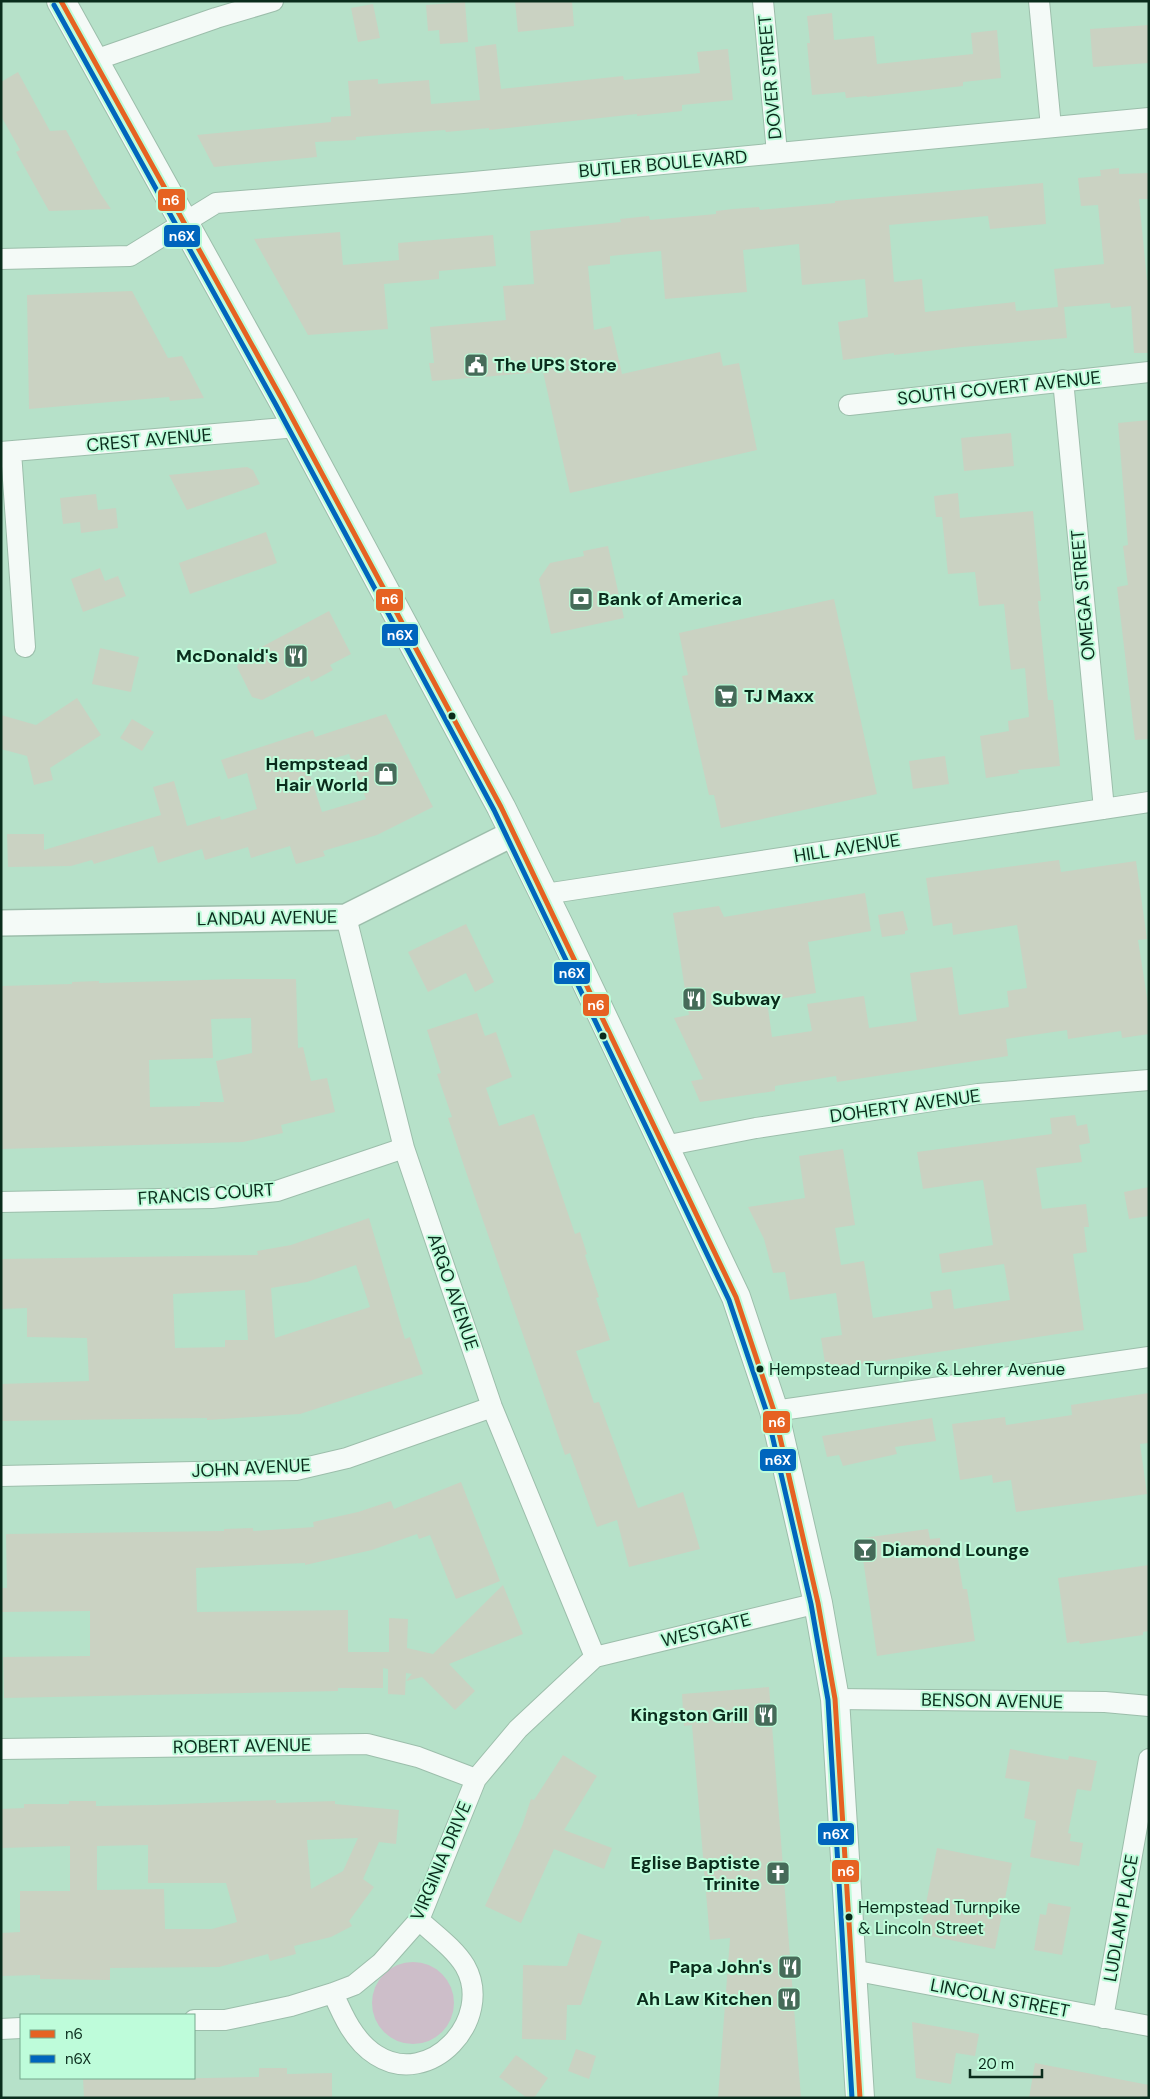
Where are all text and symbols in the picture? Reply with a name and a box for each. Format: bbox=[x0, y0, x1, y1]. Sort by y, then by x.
street label: DOVER STREET bbox=[753, 14, 787, 140]
street label: BUTLER BOULEVARD bbox=[578, 145, 748, 183]
line badge: n6 bbox=[157, 188, 186, 212]
text: n6 bbox=[162, 191, 180, 209]
line badge: n6X bbox=[163, 224, 201, 248]
text: n6X bbox=[169, 227, 195, 245]
public building icon: The UPS Store bbox=[463, 352, 489, 378]
place label: The UPS Store bbox=[494, 353, 617, 377]
street label: SOUTH COVERT AVENUE bbox=[896, 365, 1102, 411]
street label: CREST AVENUE bbox=[85, 423, 213, 457]
street label: OMEGA STREET bbox=[1065, 529, 1101, 661]
bank icon: Bank of America bbox=[568, 586, 594, 612]
place label: Bank of America bbox=[598, 587, 742, 611]
line badge: n6 bbox=[375, 588, 404, 612]
text: n6 bbox=[381, 590, 399, 608]
line badge: n6X bbox=[381, 623, 419, 647]
text: n6X bbox=[387, 626, 413, 644]
restaurant icon: McDonald's bbox=[283, 643, 309, 669]
place label: McDonald's bbox=[176, 644, 278, 668]
supermarket icon: TJ Maxx bbox=[713, 683, 739, 709]
place label: TJ Maxx bbox=[744, 684, 814, 708]
unlabelled marker bbox=[447, 711, 457, 721]
place label: Hempstead Hair World bbox=[266, 752, 368, 797]
shop icon: Hempstead Hair World bbox=[373, 761, 399, 787]
street label: HILL AVENUE bbox=[792, 828, 902, 868]
street label: LANDAU AVENUE bbox=[197, 905, 337, 931]
line badge: n6X bbox=[553, 961, 591, 985]
text: n6X bbox=[559, 964, 585, 982]
restaurant icon: Subway bbox=[681, 986, 707, 1012]
place label: Subway bbox=[712, 987, 781, 1011]
line badge: n6 bbox=[582, 993, 610, 1017]
text: n6 bbox=[587, 996, 605, 1014]
unlabelled marker bbox=[598, 1031, 608, 1041]
street label: DOHERTY AVENUE bbox=[828, 1084, 982, 1128]
street label: FRANCIS COURT bbox=[137, 1177, 275, 1211]
street label: ARGO AVENUE bbox=[422, 1230, 484, 1354]
place label: Hempstead Turnpike & Lehrer Avenue bbox=[769, 1358, 1065, 1380]
marker: Hempstead Turnpike & Lehrer Avenue bbox=[755, 1364, 765, 1374]
line badge: n6 bbox=[762, 1410, 791, 1434]
text: n6 bbox=[768, 1413, 786, 1431]
line badge: n6X bbox=[759, 1448, 797, 1472]
text: n6X bbox=[765, 1451, 791, 1469]
street label: JOHN AVENUE bbox=[191, 1453, 311, 1483]
bar icon: Diamond Lounge bbox=[852, 1537, 878, 1563]
place label: Diamond Lounge bbox=[882, 1538, 1029, 1562]
street label: WESTGATE bbox=[659, 1607, 753, 1653]
street label: BENSON AVENUE bbox=[921, 1688, 1063, 1714]
restaurant icon: Kingston Grill bbox=[753, 1702, 779, 1728]
place label: Kingston Grill bbox=[630, 1703, 748, 1727]
street label: ROBERT AVENUE bbox=[173, 1733, 311, 1759]
street label: VIRGINIA DRIVE bbox=[405, 1798, 477, 1924]
line badge: n6X bbox=[817, 1822, 855, 1846]
text: n6X bbox=[823, 1825, 849, 1843]
place label: Eglise Baptiste Trinite bbox=[631, 1851, 760, 1896]
street label: LUDLAM PLACE bbox=[1098, 1853, 1144, 1983]
line badge: n6 bbox=[831, 1859, 860, 1883]
church icon: Eglise Baptiste Trinite bbox=[765, 1860, 791, 1886]
text: n6 bbox=[837, 1862, 855, 1880]
place label: Hempstead Turnpike & Lincoln Street bbox=[858, 1896, 1021, 1939]
marker: Hempstead Turnpike & Lincoln Street bbox=[844, 1912, 854, 1922]
restaurant icon: Papa John's bbox=[777, 1954, 803, 1980]
place label: Papa John's bbox=[669, 1955, 772, 1979]
street label: LINCOLN STREET bbox=[928, 1973, 1072, 2023]
restaurant icon: Ah Law Kitchen bbox=[776, 1986, 802, 2012]
place label: Ah Law Kitchen bbox=[636, 1987, 772, 2011]
legend bbox=[20, 2014, 195, 2079]
text: n6 bbox=[65, 2024, 83, 2044]
scale bar bbox=[970, 2046, 1042, 2078]
text: n6X bbox=[65, 2049, 91, 2069]
text: 20 m bbox=[978, 2054, 1014, 2074]

